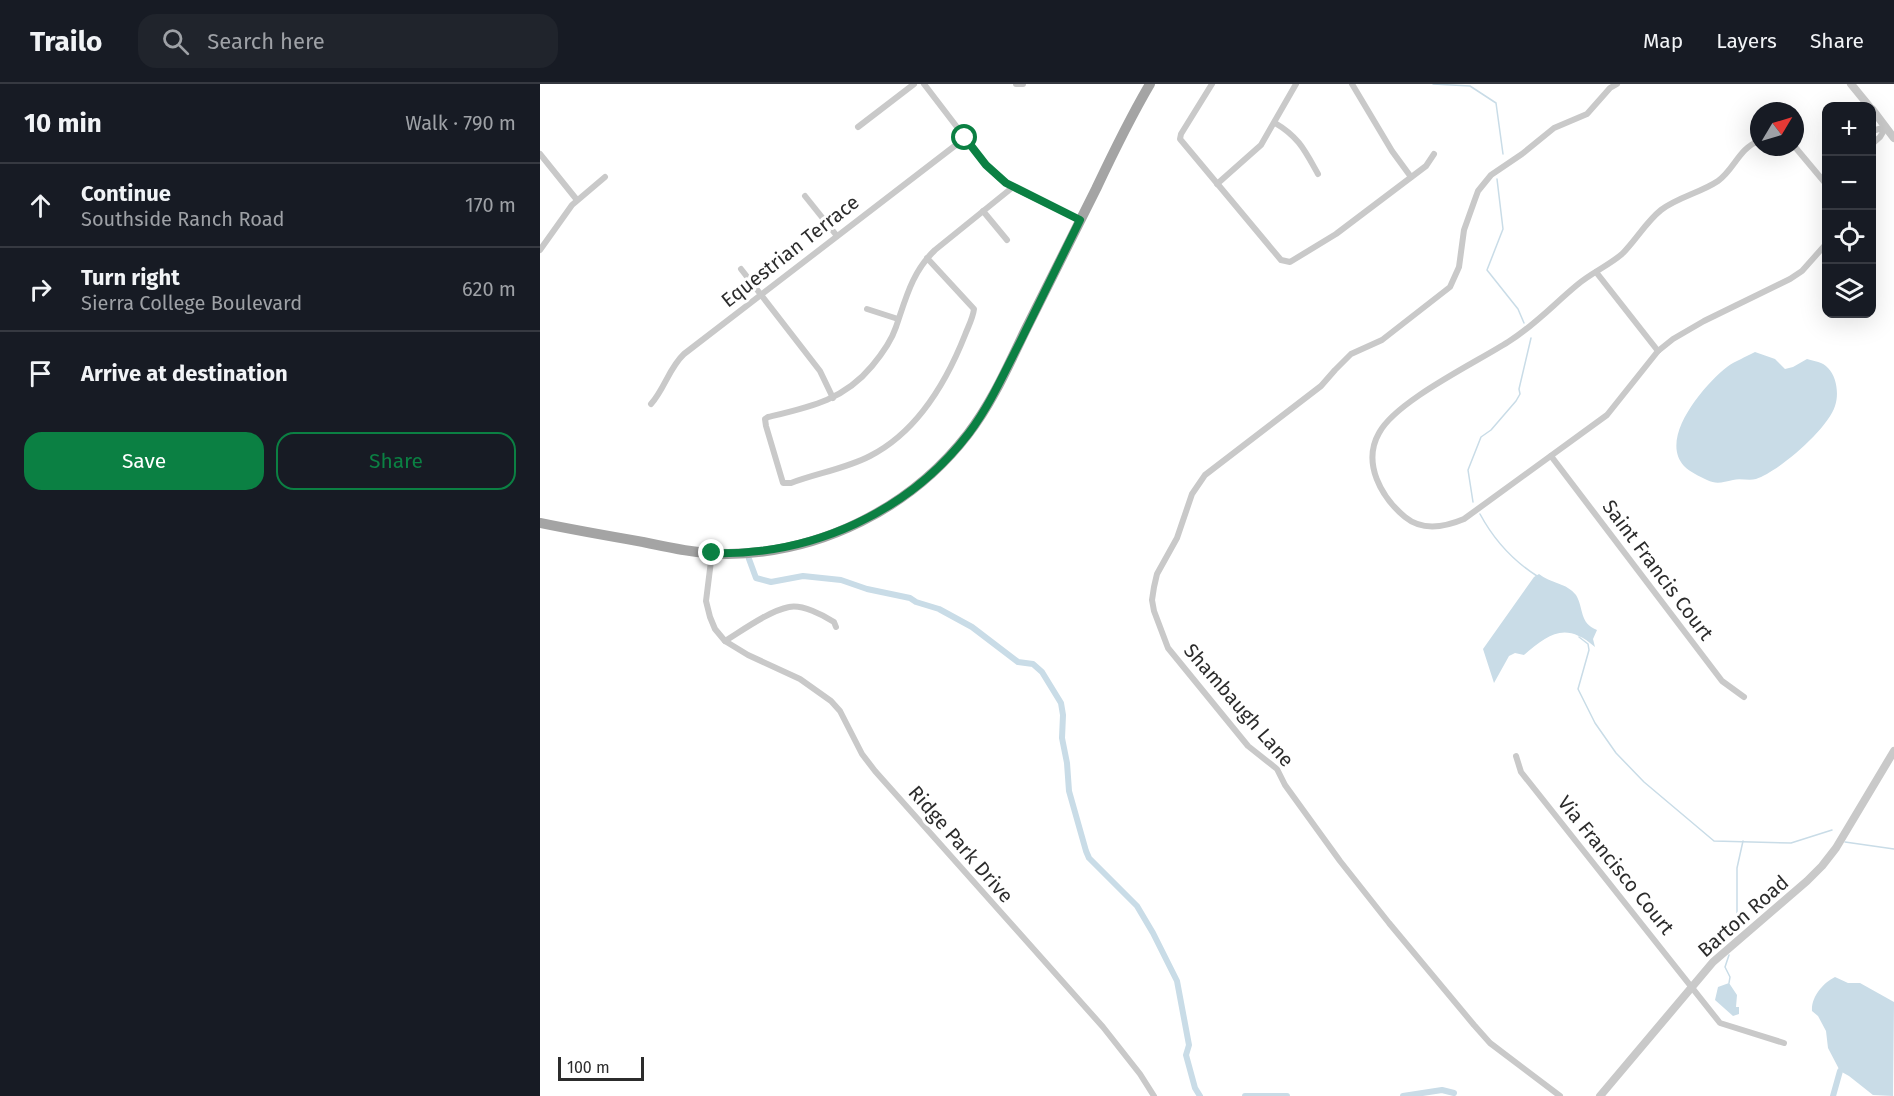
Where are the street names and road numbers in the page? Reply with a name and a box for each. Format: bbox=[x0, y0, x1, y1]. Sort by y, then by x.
street label: Equestrian Terrace bbox=[716, 190, 864, 312]
street label: Saint Francis Court bbox=[1597, 495, 1719, 645]
street label: Shambaugh Lane bbox=[1179, 638, 1299, 772]
street label: Ridge Park Drive bbox=[904, 780, 1018, 908]
street label: Via Francisco Court bbox=[1553, 791, 1680, 940]
street label: Barton Road bbox=[1693, 870, 1793, 962]

